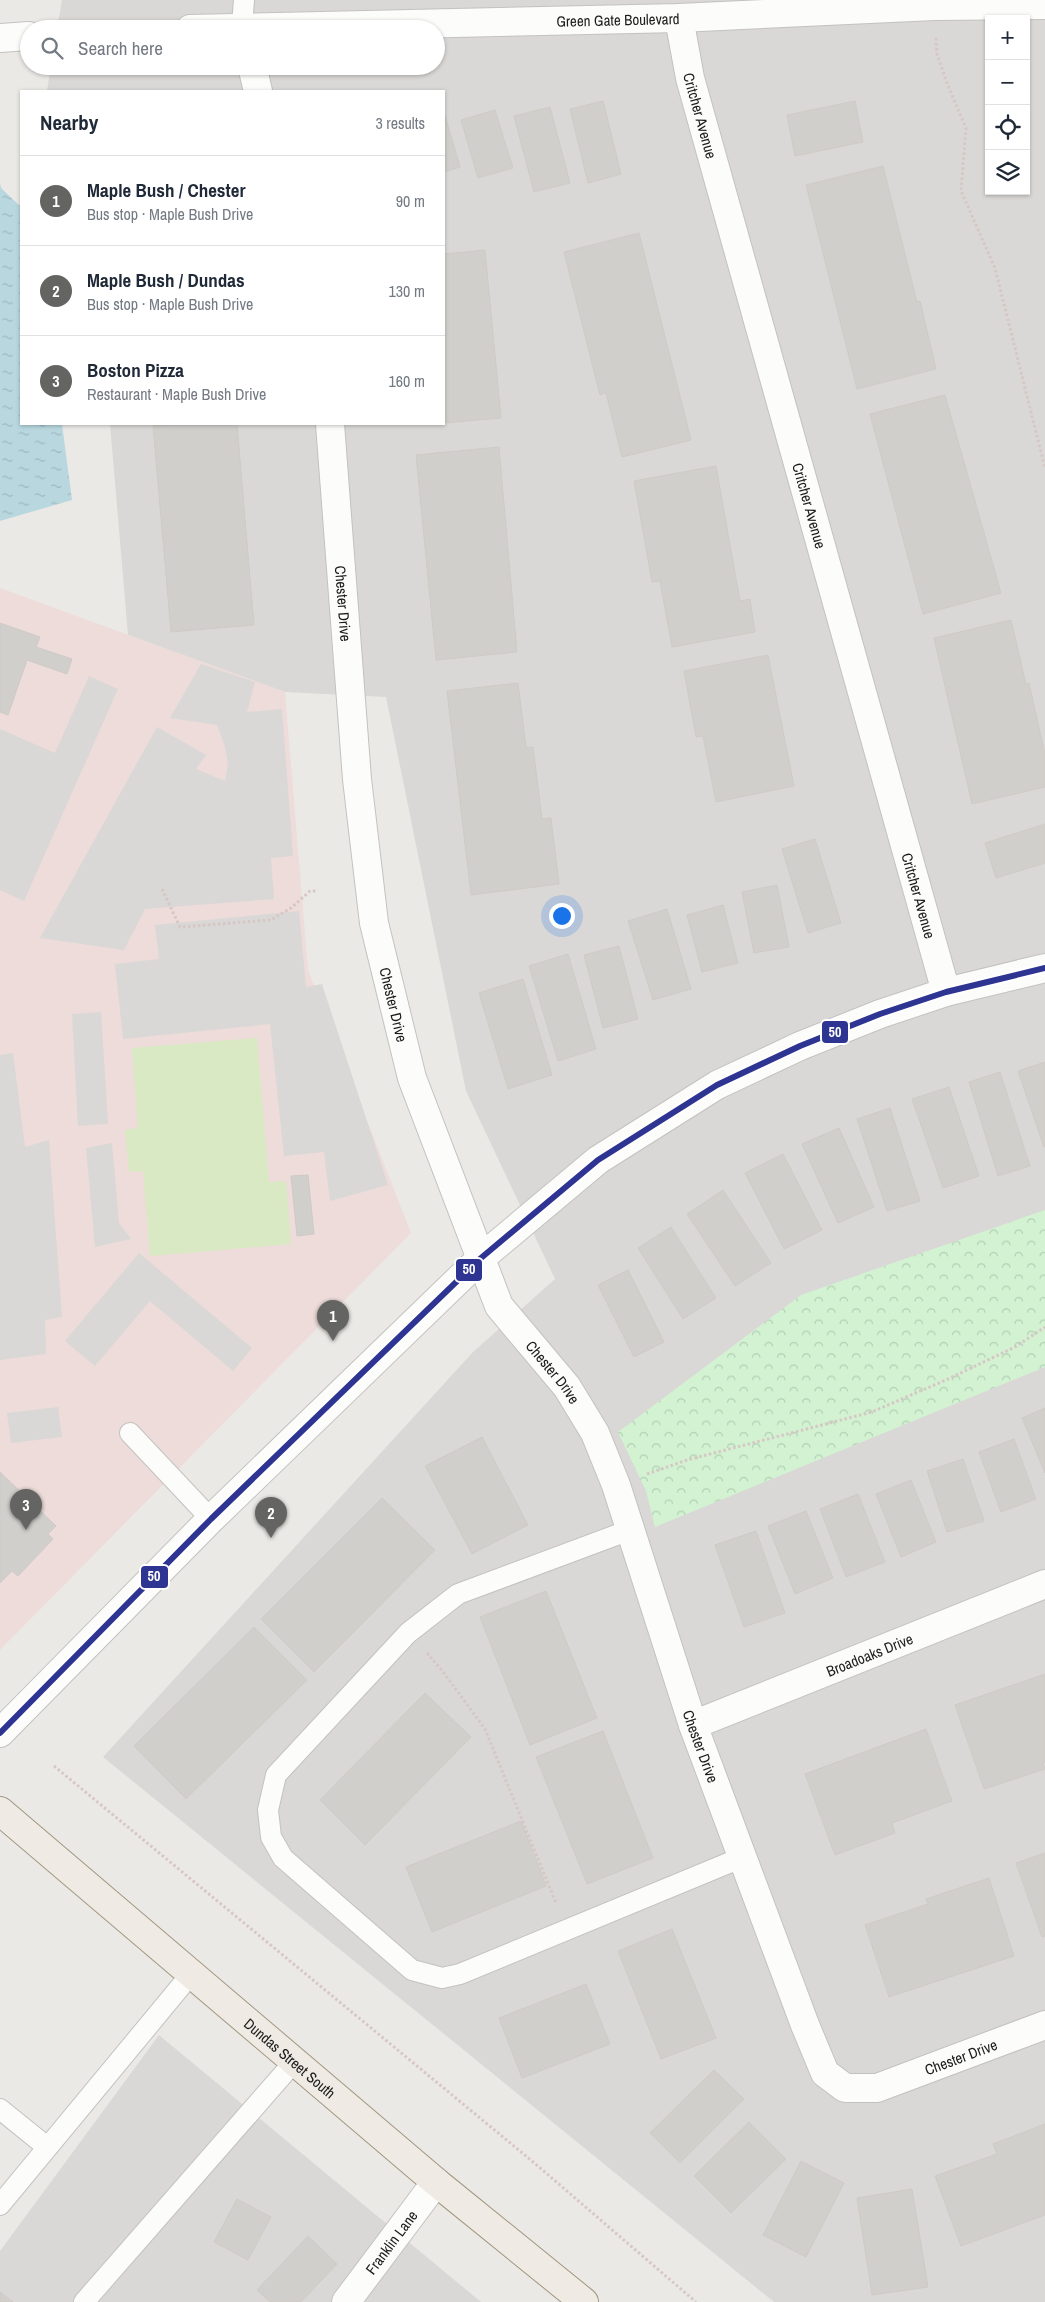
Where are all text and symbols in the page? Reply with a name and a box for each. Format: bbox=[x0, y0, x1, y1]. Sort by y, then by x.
street label: Green Gate Boulevard bbox=[556, 7, 680, 31]
map controls bbox=[985, 15, 1030, 195]
button: + bbox=[985, 15, 1030, 60]
search box bbox=[20, 20, 445, 75]
icon: search bbox=[38, 34, 66, 62]
text: Search here bbox=[78, 35, 163, 61]
button: − bbox=[985, 60, 1030, 105]
street label: Critcher Avenue bbox=[679, 71, 723, 161]
button: locate bbox=[985, 105, 1030, 150]
text: Nearby bbox=[40, 108, 98, 137]
text: 3 results bbox=[375, 112, 425, 134]
button: layers bbox=[985, 150, 1030, 195]
text: Maple Bush / Chester bbox=[87, 177, 245, 203]
text: 1 bbox=[52, 190, 60, 212]
text: 90 m bbox=[396, 190, 425, 212]
text: Bus stop · Maple Bush Drive bbox=[87, 203, 253, 225]
text: Maple Bush / Dundas bbox=[87, 267, 245, 293]
text: 2 bbox=[52, 280, 60, 302]
text: 130 m bbox=[389, 280, 425, 302]
text: Bus stop · Maple Bush Drive bbox=[87, 293, 253, 315]
text: Boston Pizza bbox=[87, 357, 184, 383]
text: 3 bbox=[52, 370, 60, 392]
text: 160 m bbox=[389, 370, 425, 392]
text: Restaurant · Maple Bush Drive bbox=[87, 383, 266, 405]
street label: Critcher Avenue bbox=[788, 460, 832, 551]
street label: Chester Drive bbox=[330, 565, 357, 642]
street label: Critcher Avenue bbox=[897, 850, 941, 941]
your location bbox=[549, 903, 575, 929]
street label: Chester Drive bbox=[375, 965, 413, 1044]
line badge: 50 bbox=[821, 1020, 849, 1044]
text: 50 bbox=[829, 1023, 841, 1041]
line badge: 50 bbox=[455, 1258, 483, 1282]
text: 50 bbox=[463, 1260, 475, 1278]
pin: 1 bbox=[317, 1300, 349, 1341]
street label: Chester Drive bbox=[521, 1336, 585, 1408]
pin: 3 bbox=[10, 1489, 42, 1530]
pin: 2 bbox=[255, 1497, 287, 1538]
line badge: 50 bbox=[140, 1565, 169, 1589]
text: 50 bbox=[148, 1567, 160, 1585]
street label: Broadoaks Drive bbox=[823, 1627, 916, 1681]
street label: Chester Drive bbox=[678, 1707, 724, 1786]
street label: Dundas Street South bbox=[240, 2013, 340, 2103]
street label: Chester Drive bbox=[921, 2033, 1000, 2080]
street label: Franklin Lane bbox=[360, 2205, 422, 2278]

